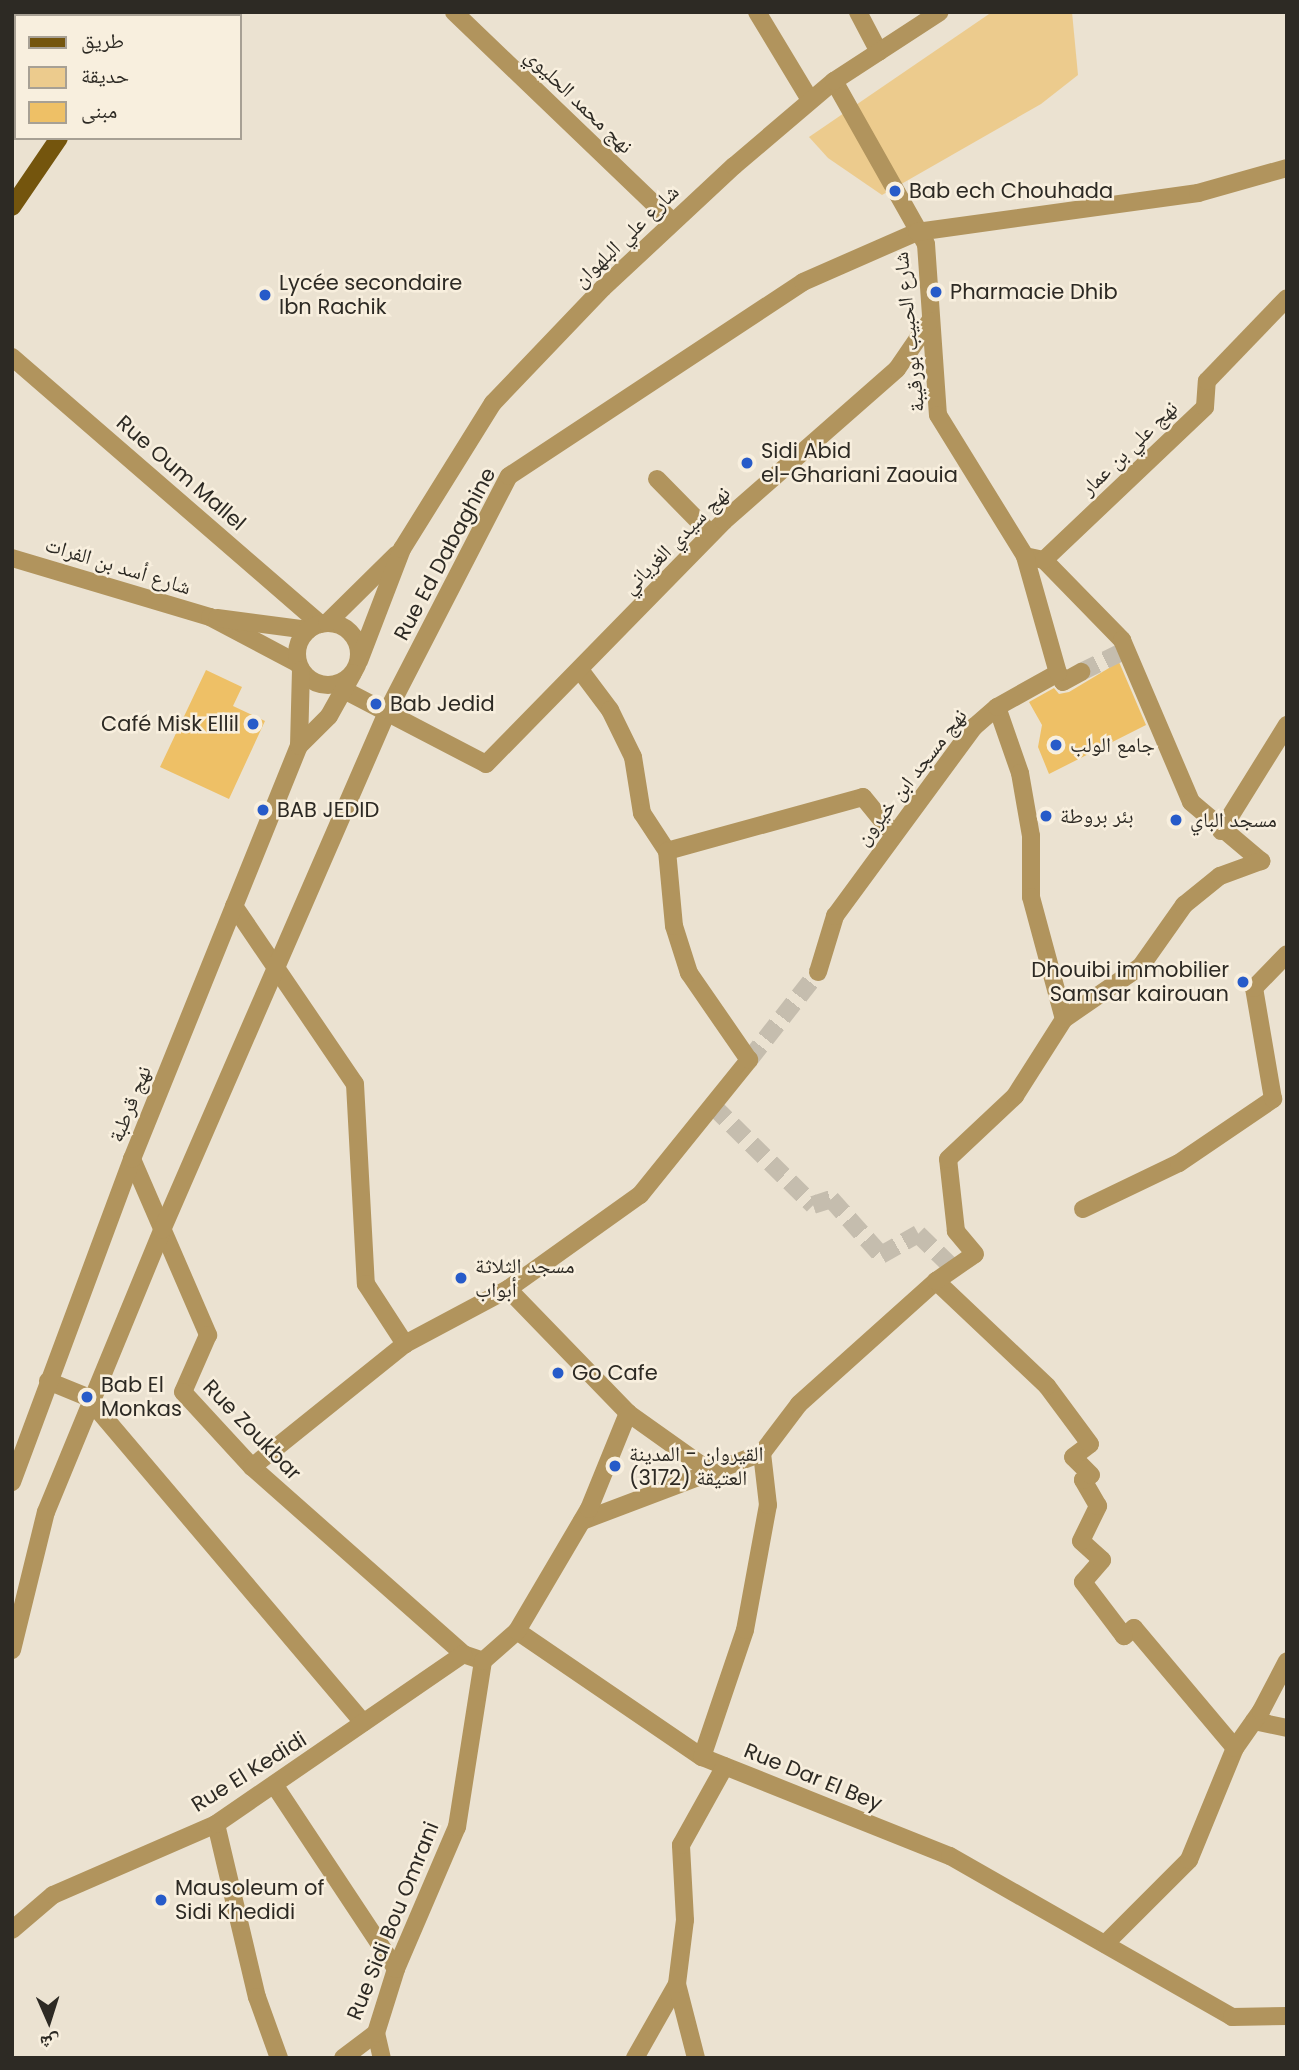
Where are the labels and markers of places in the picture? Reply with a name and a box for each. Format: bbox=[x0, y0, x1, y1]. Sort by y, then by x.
place label: Bab ech Chouhada bbox=[909, 178, 1113, 204]
marker: Bab ech Chouhada bbox=[887, 183, 903, 199]
place label: Lycée secondaire Ibn Rachik bbox=[279, 270, 462, 320]
place label: Pharmacie Dhib bbox=[950, 279, 1118, 305]
marker: Pharmacie Dhib bbox=[928, 284, 944, 300]
marker: Lycée secondaire Ibn Rachik bbox=[257, 287, 273, 303]
place label: Sidi Abid el-Ghariani Zaouia bbox=[761, 438, 958, 488]
marker: Sidi Abid el-Ghariani Zaouia bbox=[739, 455, 755, 471]
place label: Bab Jedid bbox=[390, 691, 495, 717]
marker: Bab Jedid bbox=[368, 696, 384, 712]
place label: Café Misk Ellil bbox=[101, 711, 239, 737]
marker: Café Misk Ellil bbox=[245, 716, 261, 732]
place label: جامع الولب bbox=[1070, 732, 1155, 758]
marker: جامع الولب bbox=[1048, 737, 1064, 753]
place label: BAB JEDID bbox=[277, 797, 379, 823]
marker: BAB JEDID bbox=[255, 802, 271, 818]
place label: بئر بروطة bbox=[1060, 803, 1133, 829]
place label: مسجد الباي bbox=[1190, 807, 1277, 833]
marker: بئر بروطة bbox=[1038, 808, 1054, 824]
marker: مسجد الباي bbox=[1168, 812, 1184, 828]
place label: Dhouibi immobilier Samsar kairouan bbox=[1031, 957, 1229, 1007]
marker: Dhouibi immobilier Samsar kairouan bbox=[1235, 974, 1251, 990]
place label: مسجد الثلاثة أبواب bbox=[475, 1253, 575, 1303]
marker: مسجد الثلاثة أبواب bbox=[453, 1270, 469, 1286]
place label: Go Cafe bbox=[572, 1360, 658, 1386]
marker: Go Cafe bbox=[550, 1365, 566, 1381]
place label: Bab El Monkas bbox=[101, 1372, 182, 1422]
marker: Bab El Monkas bbox=[79, 1389, 95, 1405]
place label: القيروان - المدينة العتيقة (3172) bbox=[629, 1441, 763, 1491]
marker: القيروان - المدينة العتيقة (3172) bbox=[607, 1458, 623, 1474]
place label: Mausoleum of Sidi Khedidi bbox=[175, 1875, 324, 1925]
marker: Mausoleum of Sidi Khedidi bbox=[153, 1892, 169, 1908]

